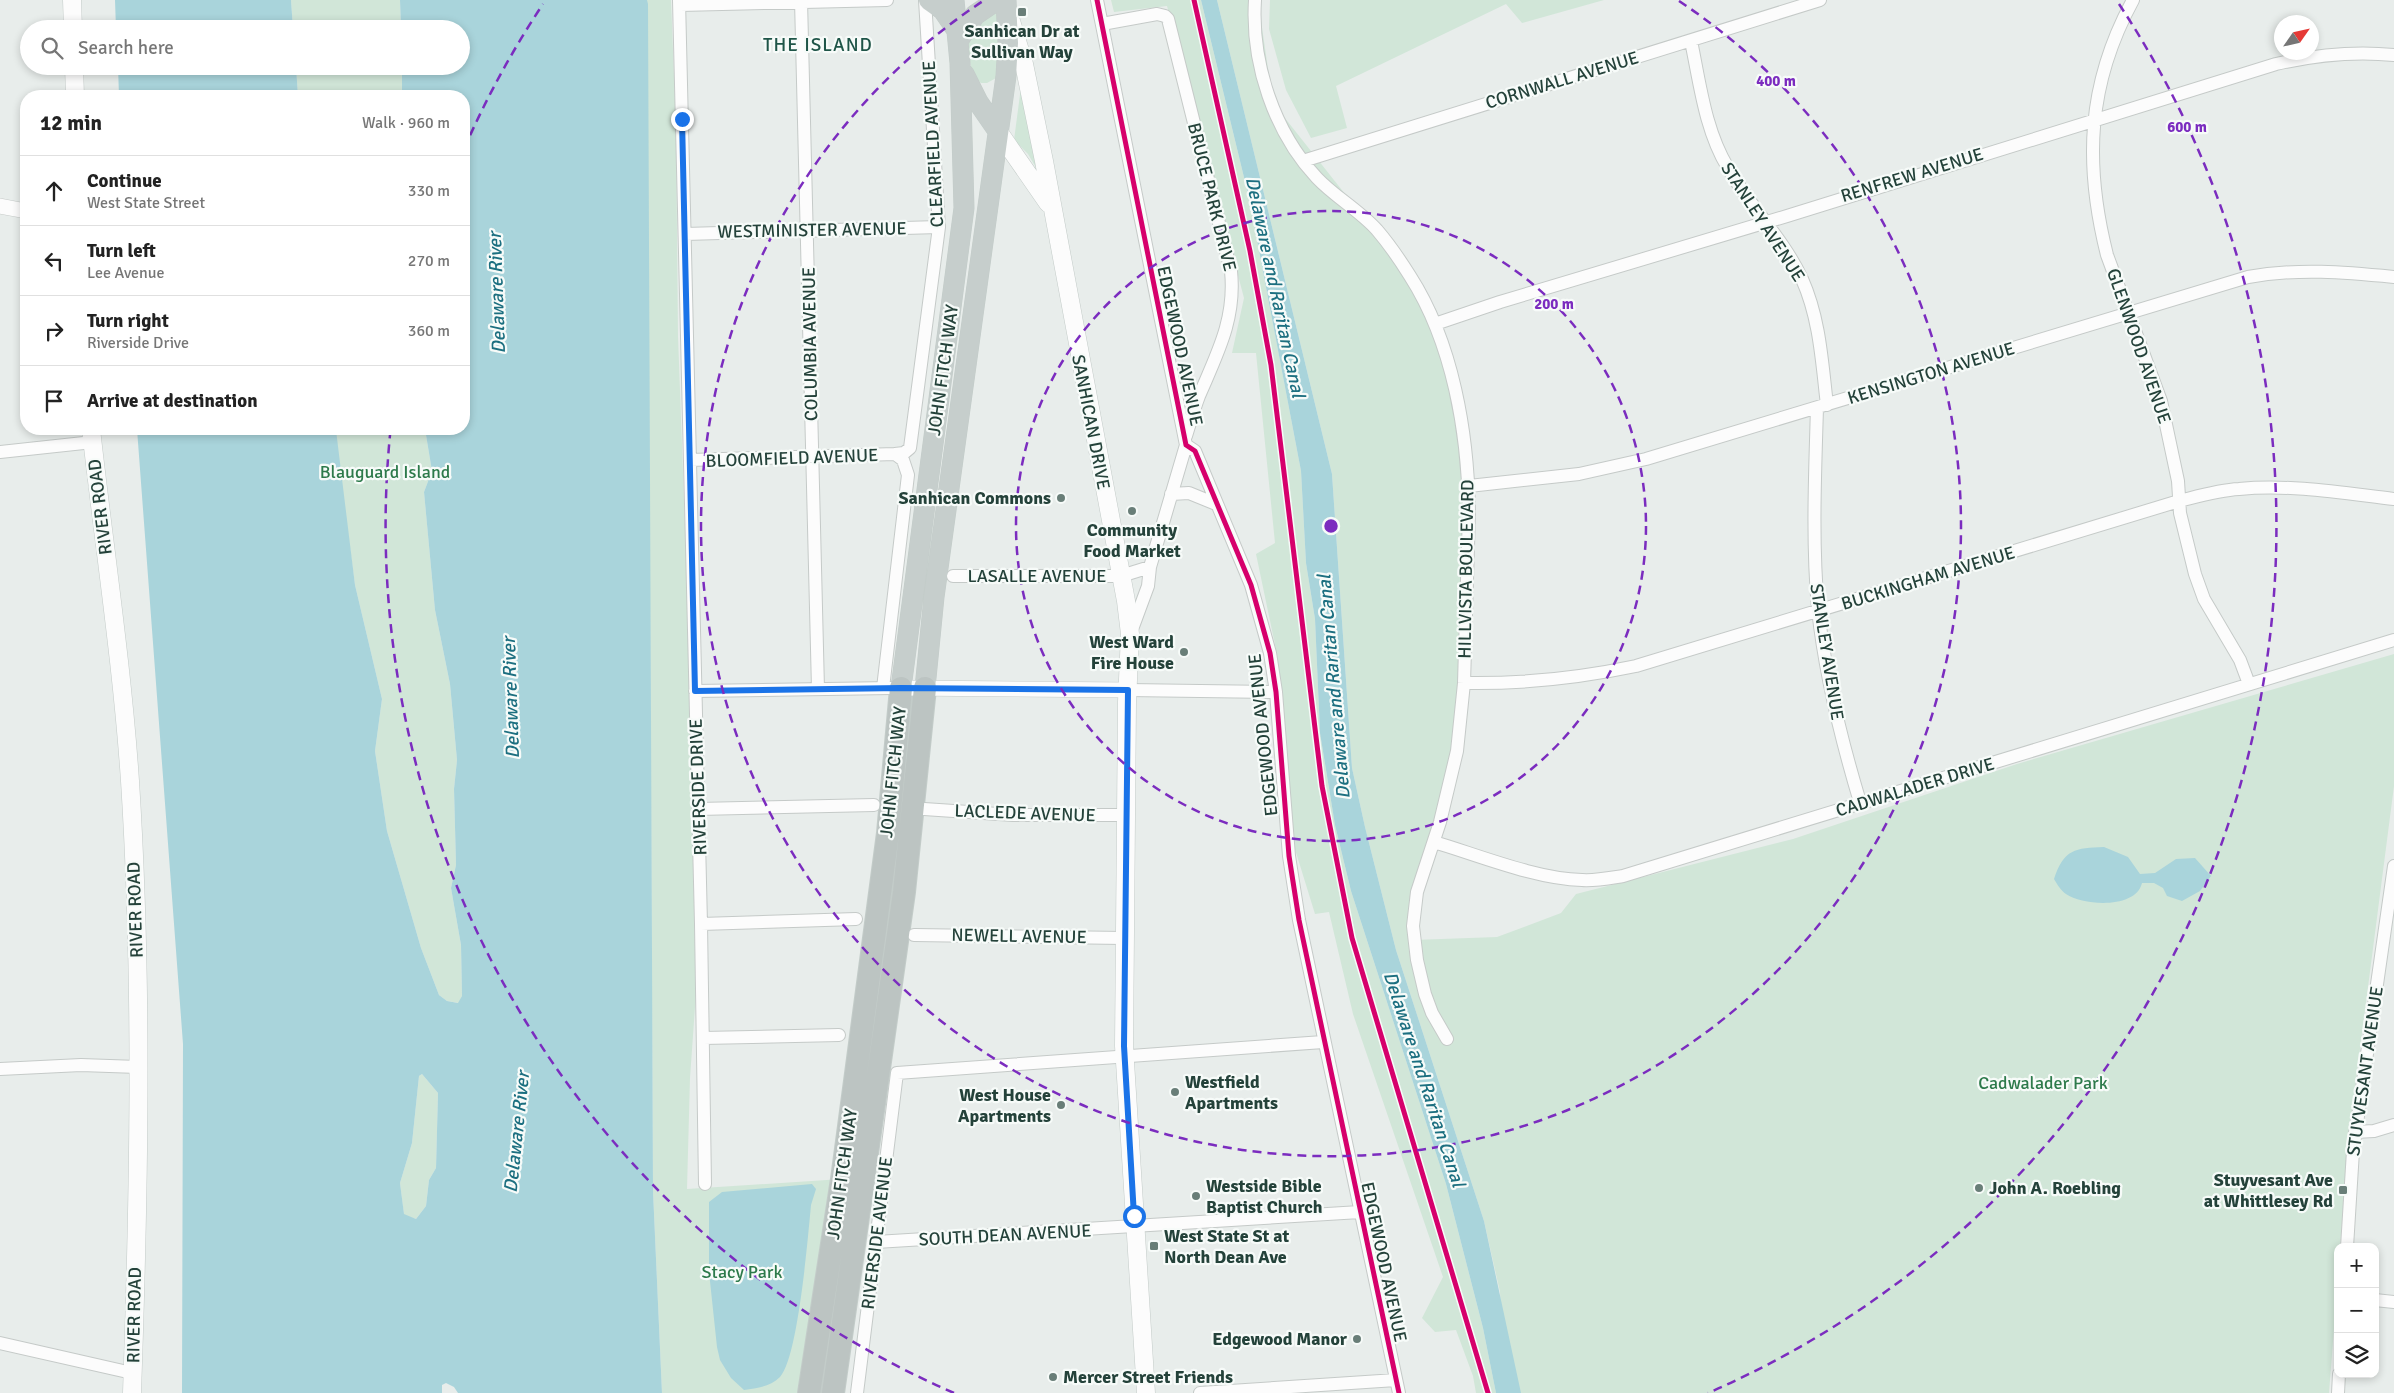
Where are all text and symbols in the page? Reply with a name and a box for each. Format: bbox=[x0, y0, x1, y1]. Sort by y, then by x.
marker: Sanhican Dr at Sullivan Way bbox=[1016, 6, 1028, 18]
north arrow bbox=[2274, 15, 2319, 60]
search box bbox=[20, 20, 470, 75]
place label: Sanhican Dr at Sullivan Way bbox=[965, 20, 1080, 63]
district label: THE ISLAND bbox=[763, 33, 873, 57]
icon: search bbox=[38, 34, 66, 62]
text: Search here bbox=[78, 36, 174, 60]
street label: CORNWALL AVENUE bbox=[1483, 46, 1641, 114]
street label: CLEARFIELD AVENUE bbox=[918, 60, 948, 228]
text: 400 m bbox=[1756, 72, 1796, 90]
route end bbox=[671, 108, 694, 131]
text: 12 min bbox=[40, 110, 102, 136]
text: Walk · 960 m bbox=[362, 113, 450, 133]
text: 600 m bbox=[2167, 118, 2207, 136]
street label: BRUCE PARK DRIVE bbox=[1183, 120, 1241, 274]
street label: RENFREW AVENUE bbox=[1838, 143, 1986, 207]
street label: STANLEY AVENUE bbox=[1716, 158, 1810, 286]
text: Continue bbox=[87, 169, 162, 193]
water label: Delaware and Raritan Canal bbox=[1240, 175, 1310, 401]
icon: ahead bbox=[40, 177, 68, 205]
text: 330 m bbox=[408, 181, 450, 201]
text: West State Street bbox=[87, 193, 205, 213]
street label: WESTMINISTER AVENUE bbox=[717, 217, 907, 243]
water label: Delaware River bbox=[483, 229, 511, 354]
text: Turn left bbox=[87, 239, 156, 263]
icon: left bbox=[40, 247, 68, 275]
text: 270 m bbox=[408, 251, 450, 271]
text: Lee Avenue bbox=[87, 263, 165, 283]
street label: EDGEWOOD AVENUE bbox=[1152, 264, 1208, 428]
street label: GLENWOOD AVENUE bbox=[2102, 265, 2176, 427]
street label: COLUMBIA AVENUE bbox=[798, 267, 822, 421]
text: 200 m bbox=[1534, 295, 1574, 313]
street label: JOHN FITCH WAY bbox=[923, 303, 963, 437]
text: Turn right bbox=[87, 309, 169, 333]
icon: right bbox=[40, 317, 68, 345]
text: 360 m bbox=[408, 321, 450, 341]
text: Riverside Drive bbox=[87, 333, 189, 353]
street label: KENSINGTON AVENUE bbox=[1845, 337, 2017, 409]
street label: SANHICAN DRIVE bbox=[1067, 353, 1115, 491]
icon: arrive bbox=[40, 387, 68, 415]
text: Arrive at destination bbox=[87, 389, 258, 413]
street label: BLOOMFIELD AVENUE bbox=[705, 444, 879, 472]
street label: RIVER ROAD bbox=[83, 458, 117, 556]
park label: Blauguard Island bbox=[320, 461, 450, 483]
street label: HILLVISTA BOULEVARD bbox=[1453, 479, 1479, 659]
place label: Sanhican Commons bbox=[899, 487, 1051, 509]
marker: Sanhican Commons bbox=[1055, 492, 1067, 504]
marker: Community Food Market bbox=[1126, 505, 1138, 517]
centre of rings bbox=[1322, 517, 1340, 535]
place label: Community Food Market bbox=[1083, 519, 1181, 562]
street label: BUCKINGHAM AVENUE bbox=[1839, 541, 2017, 615]
street label: LASALLE AVENUE bbox=[968, 565, 1106, 587]
water label: Delaware and Raritan Canal bbox=[1312, 572, 1356, 800]
street label: STANLEY AVENUE bbox=[1805, 582, 1849, 722]
place label: West Ward Fire House bbox=[1089, 631, 1174, 674]
water label: Delaware River bbox=[497, 634, 525, 759]
marker: West Ward Fire House bbox=[1178, 646, 1190, 658]
street label: EDGEWOOD AVENUE bbox=[1244, 653, 1282, 817]
street label: JOHN FITCH WAY bbox=[875, 705, 911, 839]
street label: RIVERSIDE DRIVE bbox=[685, 718, 711, 856]
street label: CADWALADER DRIVE bbox=[1833, 752, 1997, 822]
street label: LACLEDE AVENUE bbox=[954, 800, 1096, 826]
street label: RIVER ROAD bbox=[122, 862, 148, 958]
street label: NEWELL AVENUE bbox=[951, 924, 1087, 948]
water label: Delaware and Raritan Canal bbox=[1378, 968, 1471, 1191]
street label: STUYVESANT AVENUE bbox=[2342, 985, 2388, 1157]
water label: Delaware River bbox=[499, 1067, 536, 1194]
place label: Westfield Apartments bbox=[1185, 1071, 1278, 1114]
park label: Cadwalader Park bbox=[1978, 1072, 2108, 1094]
place label: West House Apartments bbox=[958, 1084, 1051, 1127]
marker: Westfield Apartments bbox=[1169, 1086, 1181, 1098]
marker: West House Apartments bbox=[1055, 1099, 1067, 1111]
street label: JOHN FITCH WAY bbox=[822, 1107, 862, 1241]
street label: RIVERSIDE AVENUE bbox=[857, 1155, 897, 1311]
place label: Stuyvesant Ave at Whittlesey Rd bbox=[2204, 1169, 2333, 1212]
place label: Westside Bible Baptist Church bbox=[1206, 1175, 1323, 1218]
place label: John A. Roebling bbox=[1989, 1177, 2121, 1199]
street label: EDGEWOOD AVENUE bbox=[1356, 1180, 1412, 1344]
marker: John A. Roebling bbox=[1973, 1182, 1985, 1194]
marker: Stuyvesant Ave at Whittlesey Rd bbox=[2337, 1184, 2349, 1196]
marker: Westside Bible Baptist Church bbox=[1190, 1190, 1202, 1202]
route start bbox=[1123, 1205, 1146, 1228]
street label: SOUTH DEAN AVENUE bbox=[918, 1219, 1092, 1251]
place label: West State St at North Dean Ave bbox=[1164, 1225, 1289, 1268]
marker: West State St at North Dean Ave bbox=[1148, 1240, 1160, 1252]
map controls bbox=[2334, 1243, 2379, 1378]
button: + bbox=[2334, 1243, 2379, 1288]
park label: Stacy Park bbox=[702, 1261, 782, 1283]
street label: RIVER ROAD bbox=[122, 1267, 146, 1363]
button: − bbox=[2334, 1288, 2379, 1333]
place label: Edgewood Manor bbox=[1212, 1328, 1348, 1350]
marker: Edgewood Manor bbox=[1351, 1333, 1363, 1345]
button: layers bbox=[2334, 1333, 2379, 1378]
place label: Mercer Street Friends bbox=[1063, 1366, 1233, 1388]
marker: Mercer Street Friends bbox=[1047, 1371, 1059, 1383]

